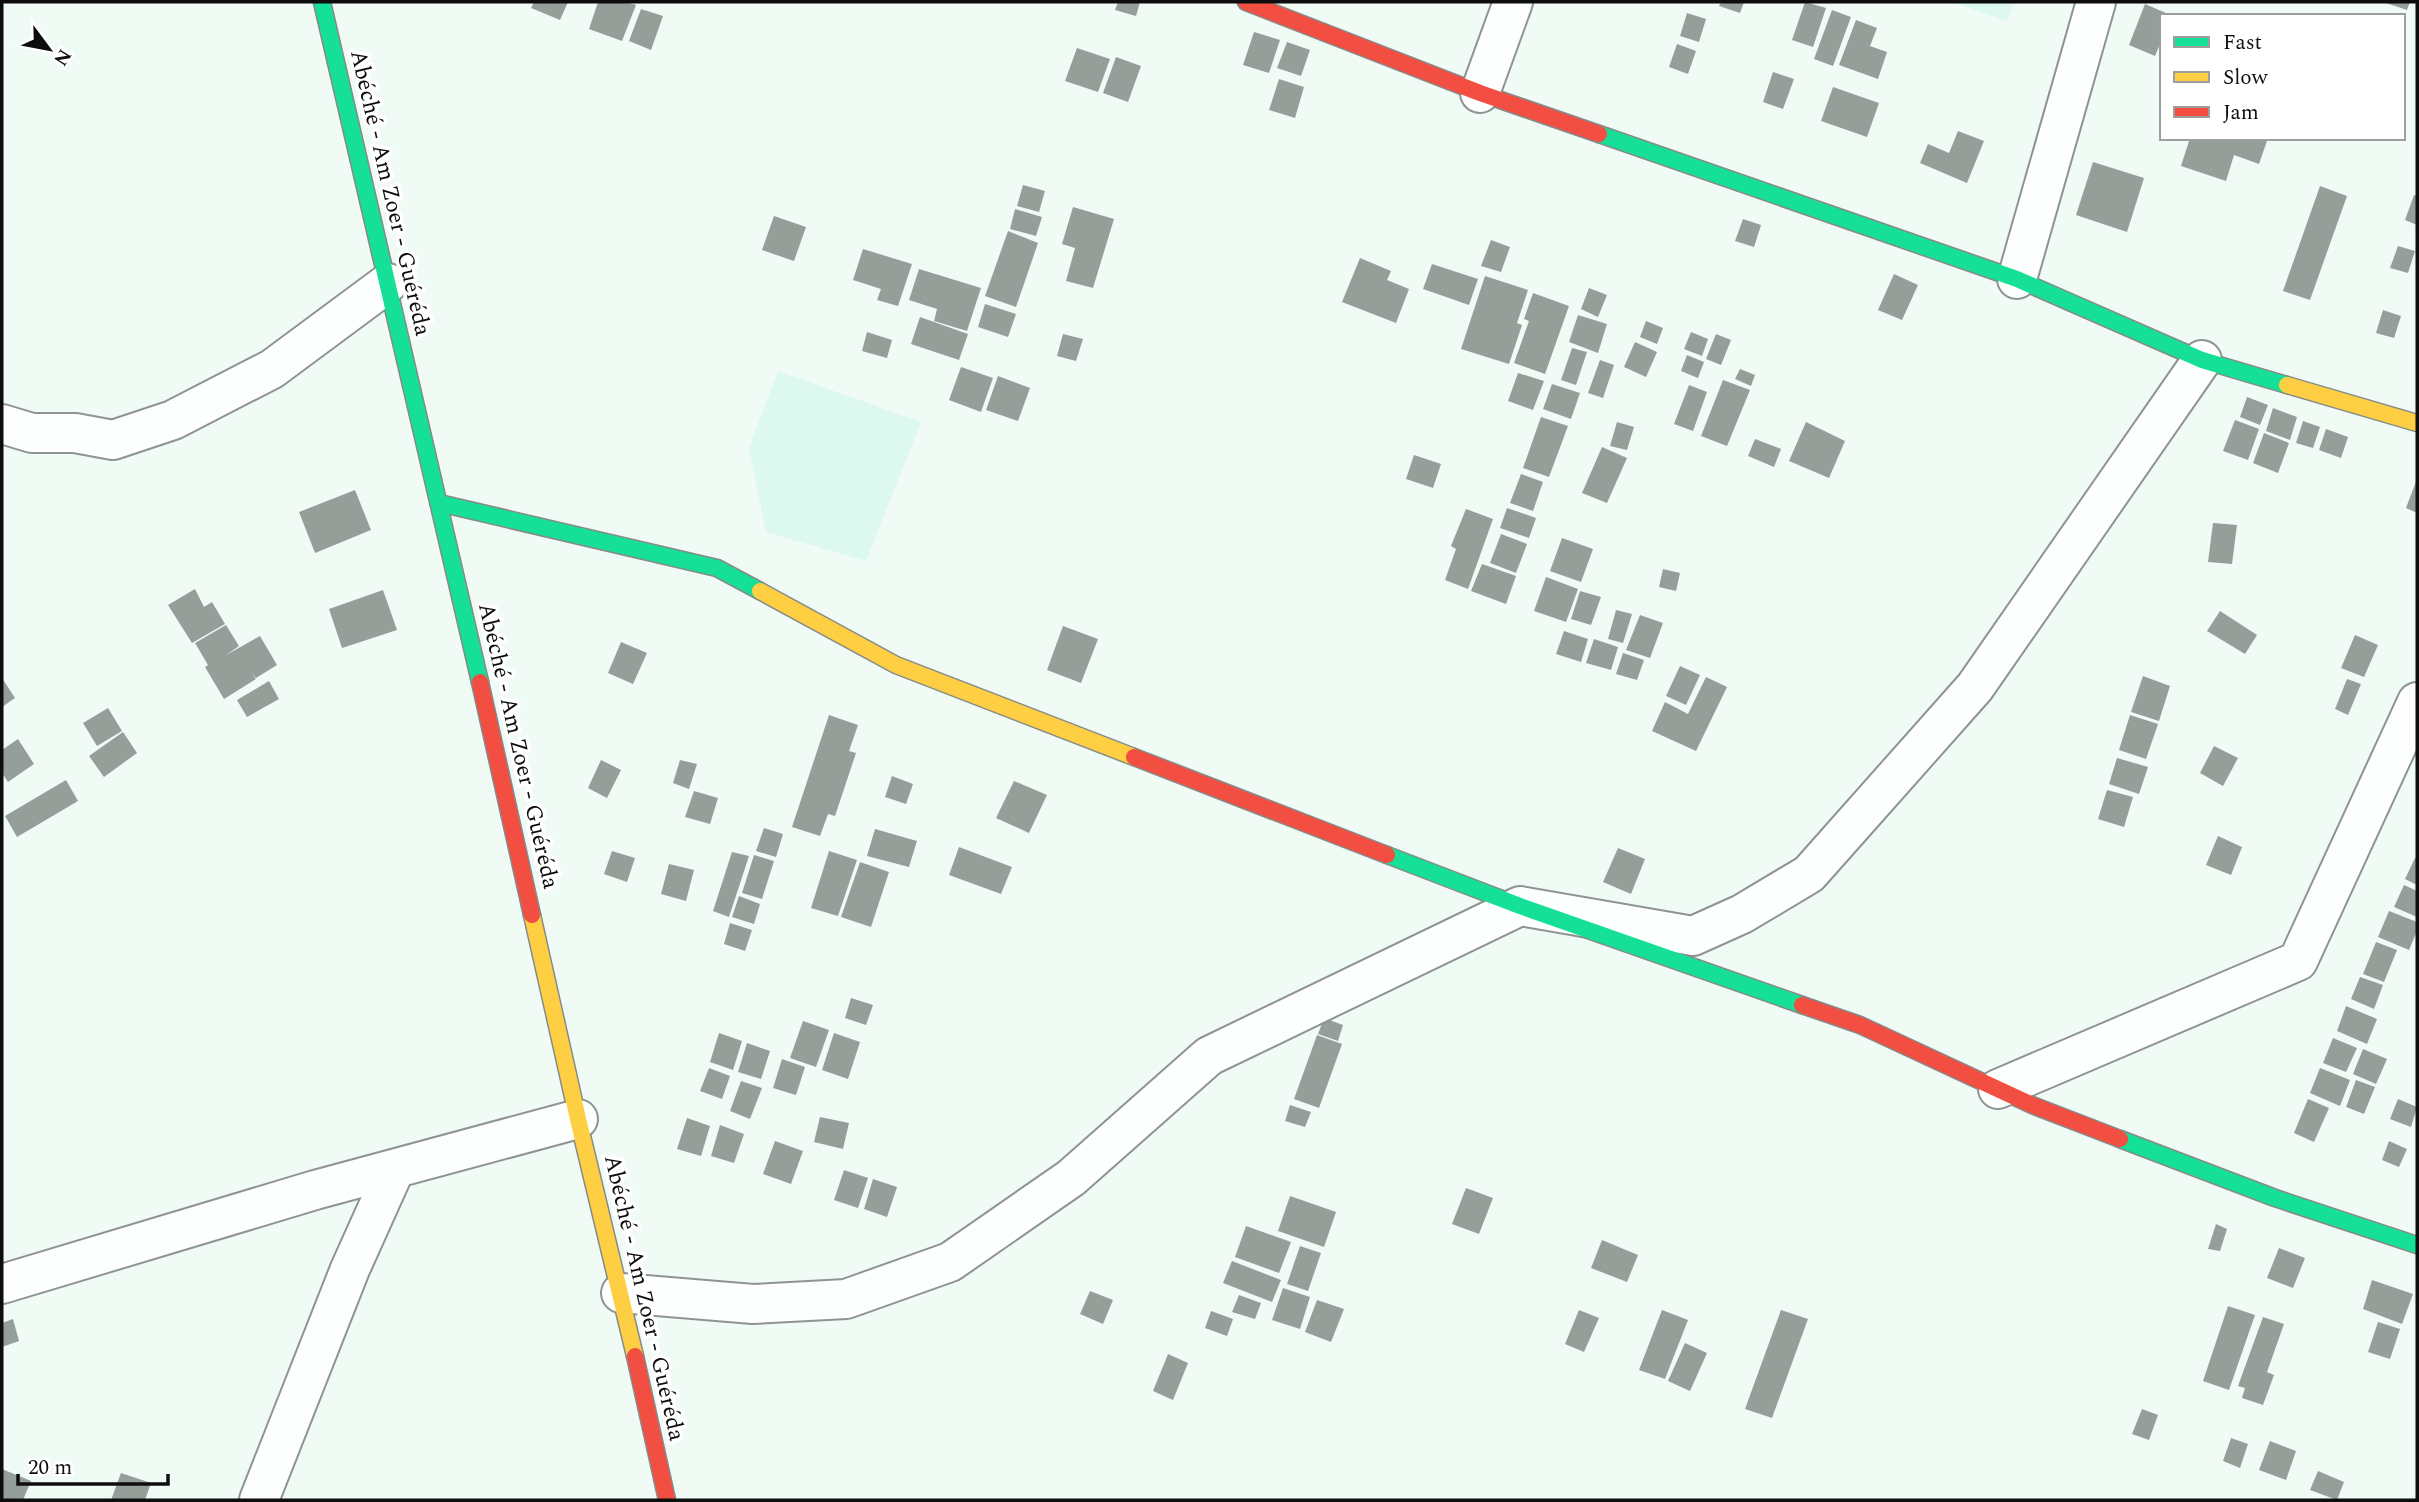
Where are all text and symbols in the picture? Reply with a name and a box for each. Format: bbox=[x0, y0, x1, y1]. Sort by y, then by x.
north arrow bbox=[14, 14, 84, 84]
legend bbox=[2160, 14, 2405, 140]
text: Fast bbox=[2223, 27, 2262, 59]
text: N bbox=[46, 43, 79, 71]
street label: Abéché - Am Zoer - Guéréda bbox=[340, 46, 440, 340]
text: Slow bbox=[2223, 62, 2269, 94]
text: Jam bbox=[2223, 97, 2259, 129]
street label: Abéché - Am Zoer - Guéréda bbox=[468, 599, 568, 893]
street label: Abéché - Am Zoer - Guéréda bbox=[594, 1151, 694, 1445]
scale bar bbox=[18, 1442, 168, 1486]
text: 20 m bbox=[28, 1452, 72, 1484]

